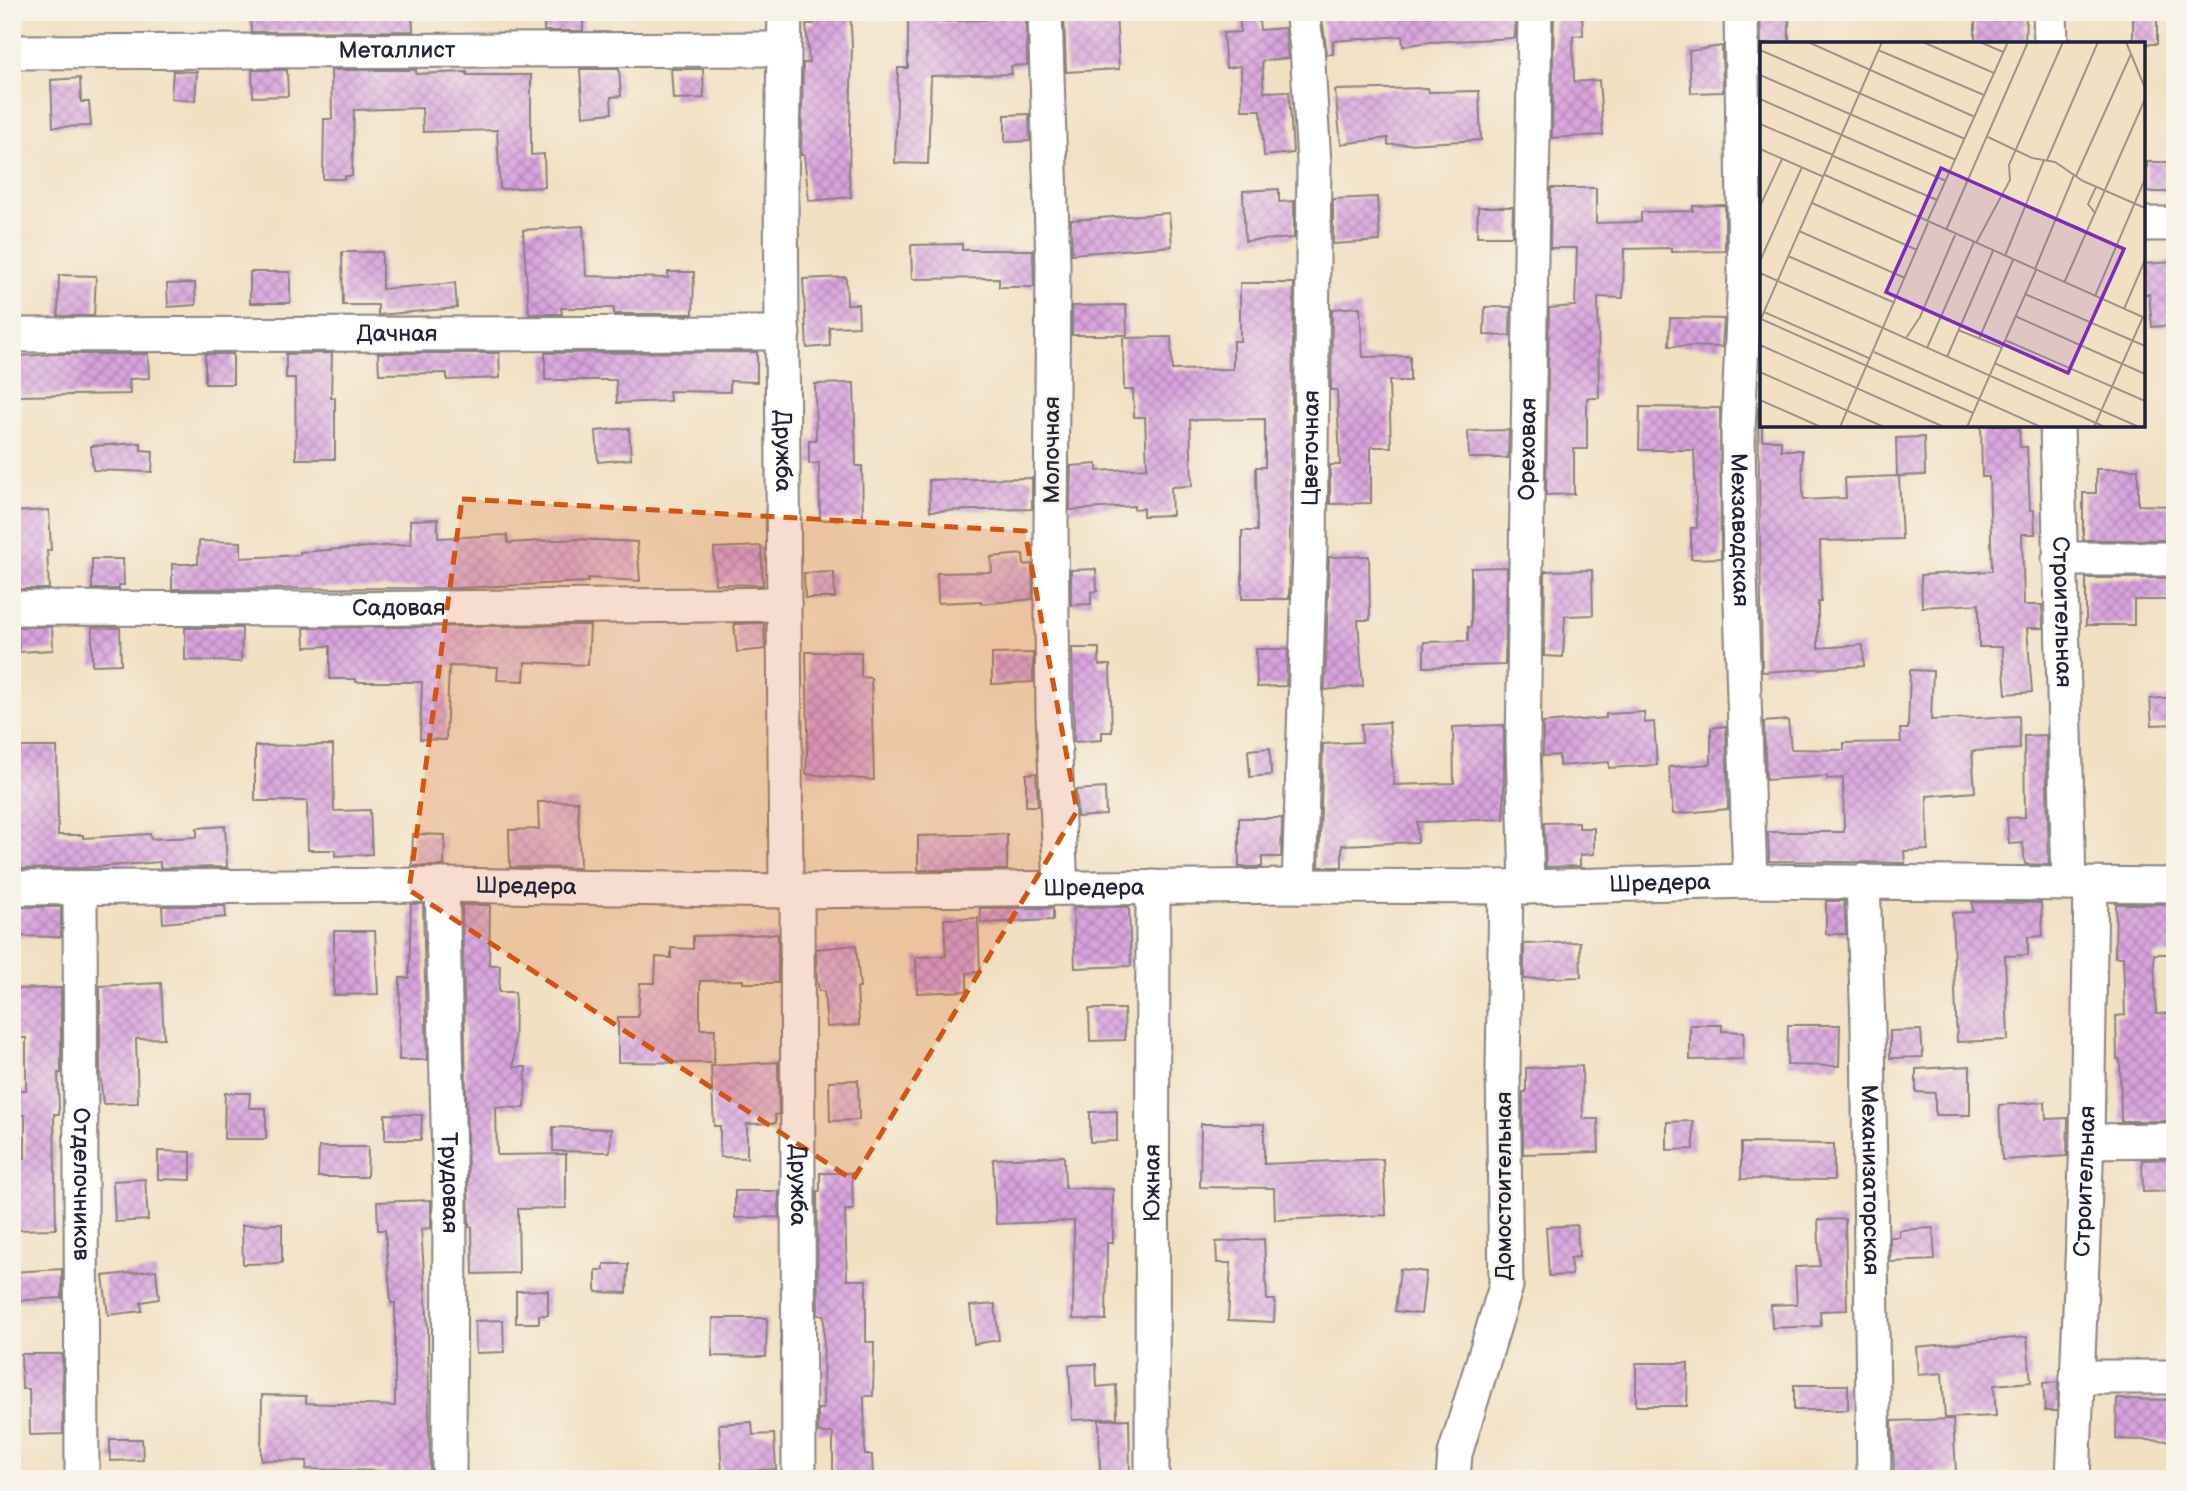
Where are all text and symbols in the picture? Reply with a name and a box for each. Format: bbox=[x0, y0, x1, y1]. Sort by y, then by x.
street label: Металлист bbox=[338, 36, 456, 65]
inset map bbox=[1760, 42, 2145, 427]
street label: Дачная bbox=[356, 320, 438, 348]
street label: Цветочная bbox=[1296, 390, 1326, 506]
street label: Молочная bbox=[1038, 396, 1066, 504]
street label: Ореховая bbox=[1513, 397, 1543, 501]
street label: Дружба bbox=[769, 410, 797, 493]
street label: Мехзаводская bbox=[1724, 453, 1755, 607]
street label: Строительная bbox=[2046, 536, 2078, 688]
street label: Садовая bbox=[352, 594, 446, 623]
street label: Шредера bbox=[1609, 868, 1711, 899]
street label: Шредера bbox=[475, 872, 577, 901]
street label: Шредера bbox=[1043, 874, 1145, 902]
street label: Механизаторская bbox=[1855, 1084, 1885, 1276]
street label: Домостоительная bbox=[1490, 1091, 1518, 1281]
street label: Строительная bbox=[2068, 1105, 2102, 1258]
street label: Отделочников bbox=[67, 1108, 95, 1260]
street label: Трудовая bbox=[434, 1132, 464, 1234]
street label: Дружба bbox=[784, 1144, 812, 1227]
street label: Южная bbox=[1138, 1144, 1167, 1222]

